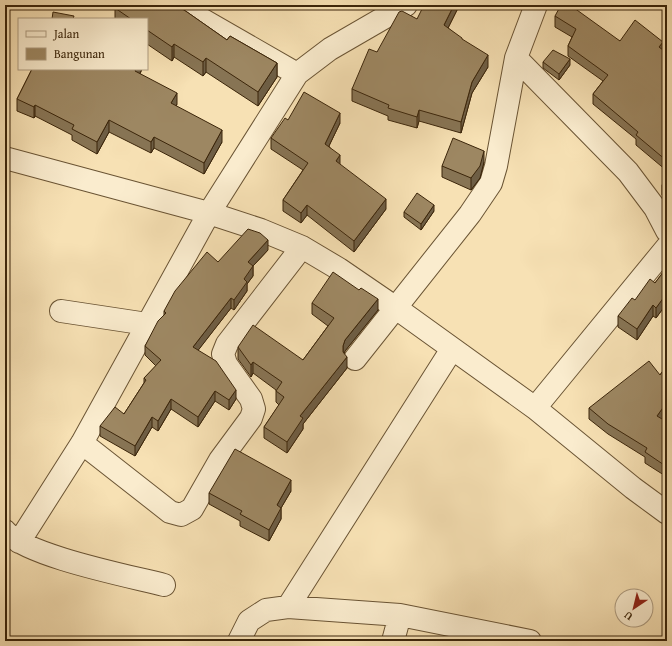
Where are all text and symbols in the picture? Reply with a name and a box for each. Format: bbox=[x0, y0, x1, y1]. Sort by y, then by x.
legend bbox=[18, 18, 148, 70]
text: Jalan bbox=[52, 25, 79, 42]
text: Bangunan bbox=[54, 45, 105, 62]
north arrow bbox=[614, 588, 654, 628]
text: U bbox=[620, 607, 636, 625]

